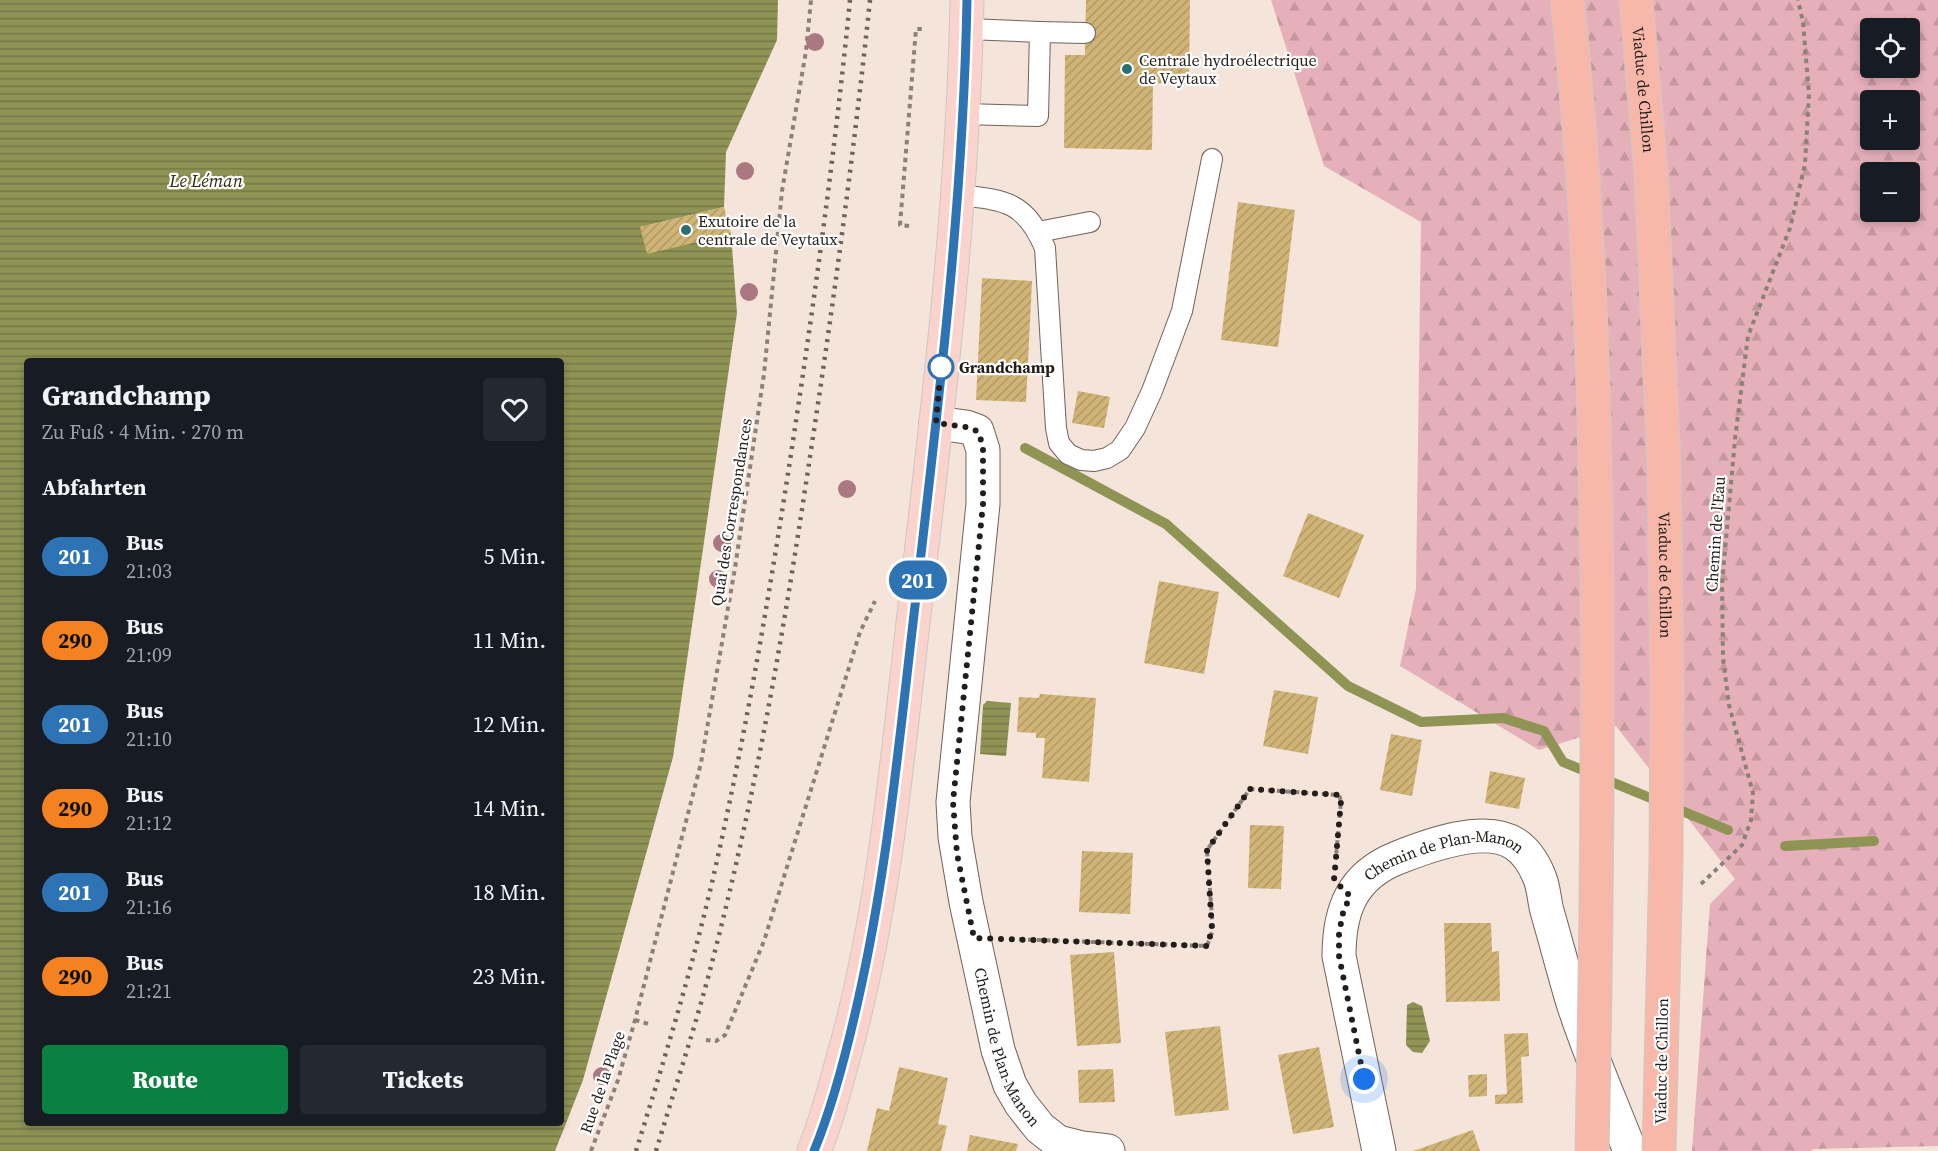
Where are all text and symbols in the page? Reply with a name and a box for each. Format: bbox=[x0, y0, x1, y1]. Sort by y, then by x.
map controls bbox=[1860, 18, 1920, 222]
button: locate bbox=[1860, 18, 1920, 78]
street label: Viaduc de Chillon bbox=[1627, 26, 1660, 154]
place label: Centrale hydroélectrique de Veytaux bbox=[1139, 49, 1317, 89]
marker: Centrale hydroélectrique de Veytaux bbox=[1120, 62, 1134, 76]
button: + bbox=[1860, 90, 1920, 150]
button: − bbox=[1860, 162, 1920, 222]
water label: Le Léman bbox=[168, 168, 243, 193]
place label: Exutoire de la centrale de Veytaux bbox=[698, 210, 838, 250]
marker: Exutoire de la centrale de Veytaux bbox=[679, 223, 693, 237]
marker: Grandchamp bbox=[928, 354, 954, 380]
place label: Grandchamp bbox=[959, 356, 1055, 378]
text: Grandchamp bbox=[42, 376, 211, 414]
button: heart bbox=[483, 378, 546, 441]
street label: Quai des Correspondances bbox=[705, 417, 757, 607]
text: Zu Fuß · 4 Min. · 270 m bbox=[42, 418, 244, 446]
text: Abfahrten bbox=[42, 472, 147, 502]
street label: Chemin de l'Eau bbox=[1700, 475, 1730, 593]
street label: Viaduc de Chillon bbox=[1654, 512, 1677, 639]
text: Bus bbox=[126, 527, 163, 557]
text: 5 Min. bbox=[484, 541, 546, 571]
text: 201 bbox=[58, 542, 92, 571]
text: 21:03 bbox=[126, 557, 172, 585]
line badge: 201 bbox=[884, 560, 952, 600]
text: 201 bbox=[901, 566, 935, 595]
text: Bus bbox=[126, 611, 163, 641]
text: 11 Min. bbox=[473, 625, 546, 655]
text: 290 bbox=[58, 626, 92, 655]
text: 21:09 bbox=[126, 641, 172, 669]
text: Bus bbox=[126, 695, 163, 725]
text: 12 Min. bbox=[473, 709, 546, 739]
text: 201 bbox=[58, 710, 92, 739]
text: 21:10 bbox=[126, 725, 172, 753]
text: Bus bbox=[126, 779, 163, 809]
text: 14 Min. bbox=[473, 793, 546, 823]
text: 290 bbox=[58, 794, 92, 823]
text: 21:12 bbox=[126, 809, 172, 837]
street label: Chemin de Plan-Manon bbox=[1359, 825, 1529, 886]
text: Bus bbox=[126, 863, 163, 893]
text: 18 Min. bbox=[473, 877, 546, 907]
text: 201 bbox=[58, 878, 92, 907]
text: 21:16 bbox=[126, 893, 172, 921]
text: Bus bbox=[126, 947, 163, 977]
text: 23 Min. bbox=[473, 961, 546, 991]
text: 290 bbox=[58, 962, 92, 991]
street label: Chemin de Plan-Manon bbox=[969, 965, 1046, 1131]
text: 21:21 bbox=[126, 977, 172, 1005]
street label: Viaduc de Chillon bbox=[1649, 997, 1673, 1124]
street label: Rue de la Plage bbox=[574, 1028, 630, 1136]
button: Route bbox=[42, 1045, 288, 1114]
button: Tickets bbox=[300, 1045, 546, 1114]
your location bbox=[1349, 1064, 1379, 1094]

